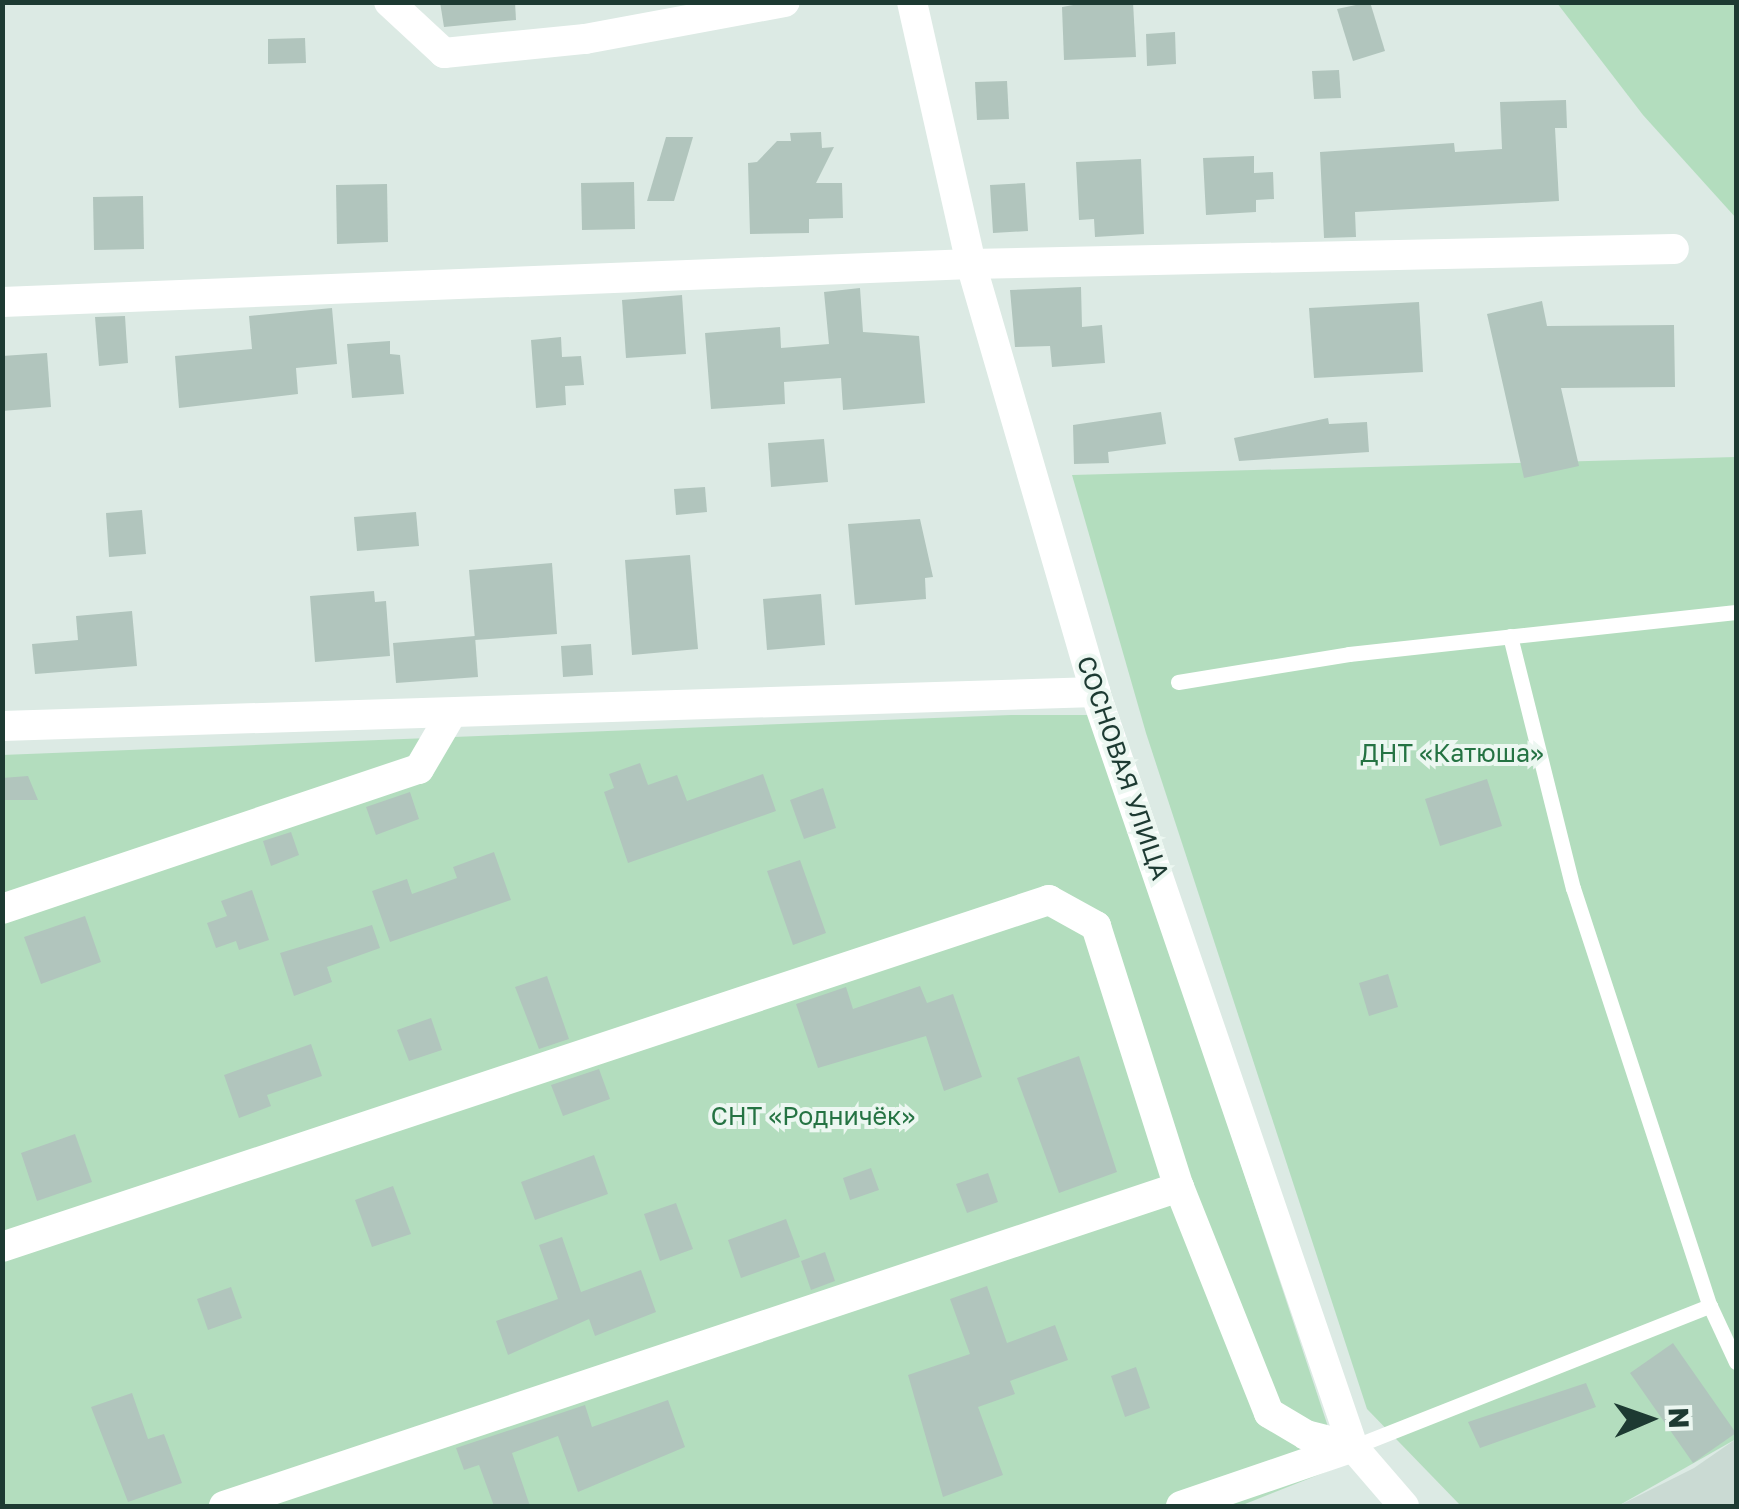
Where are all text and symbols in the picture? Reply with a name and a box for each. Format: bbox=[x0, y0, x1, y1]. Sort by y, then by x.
street label: СОСНОВАЯ УЛИЦА bbox=[1071, 652, 1175, 884]
park label: ДНТ «Катюша» bbox=[1360, 738, 1544, 768]
park label: СНТ «Родничёк» bbox=[711, 1101, 915, 1131]
north arrow bbox=[1599, 1369, 1699, 1469]
text: N bbox=[1663, 1407, 1696, 1429]

